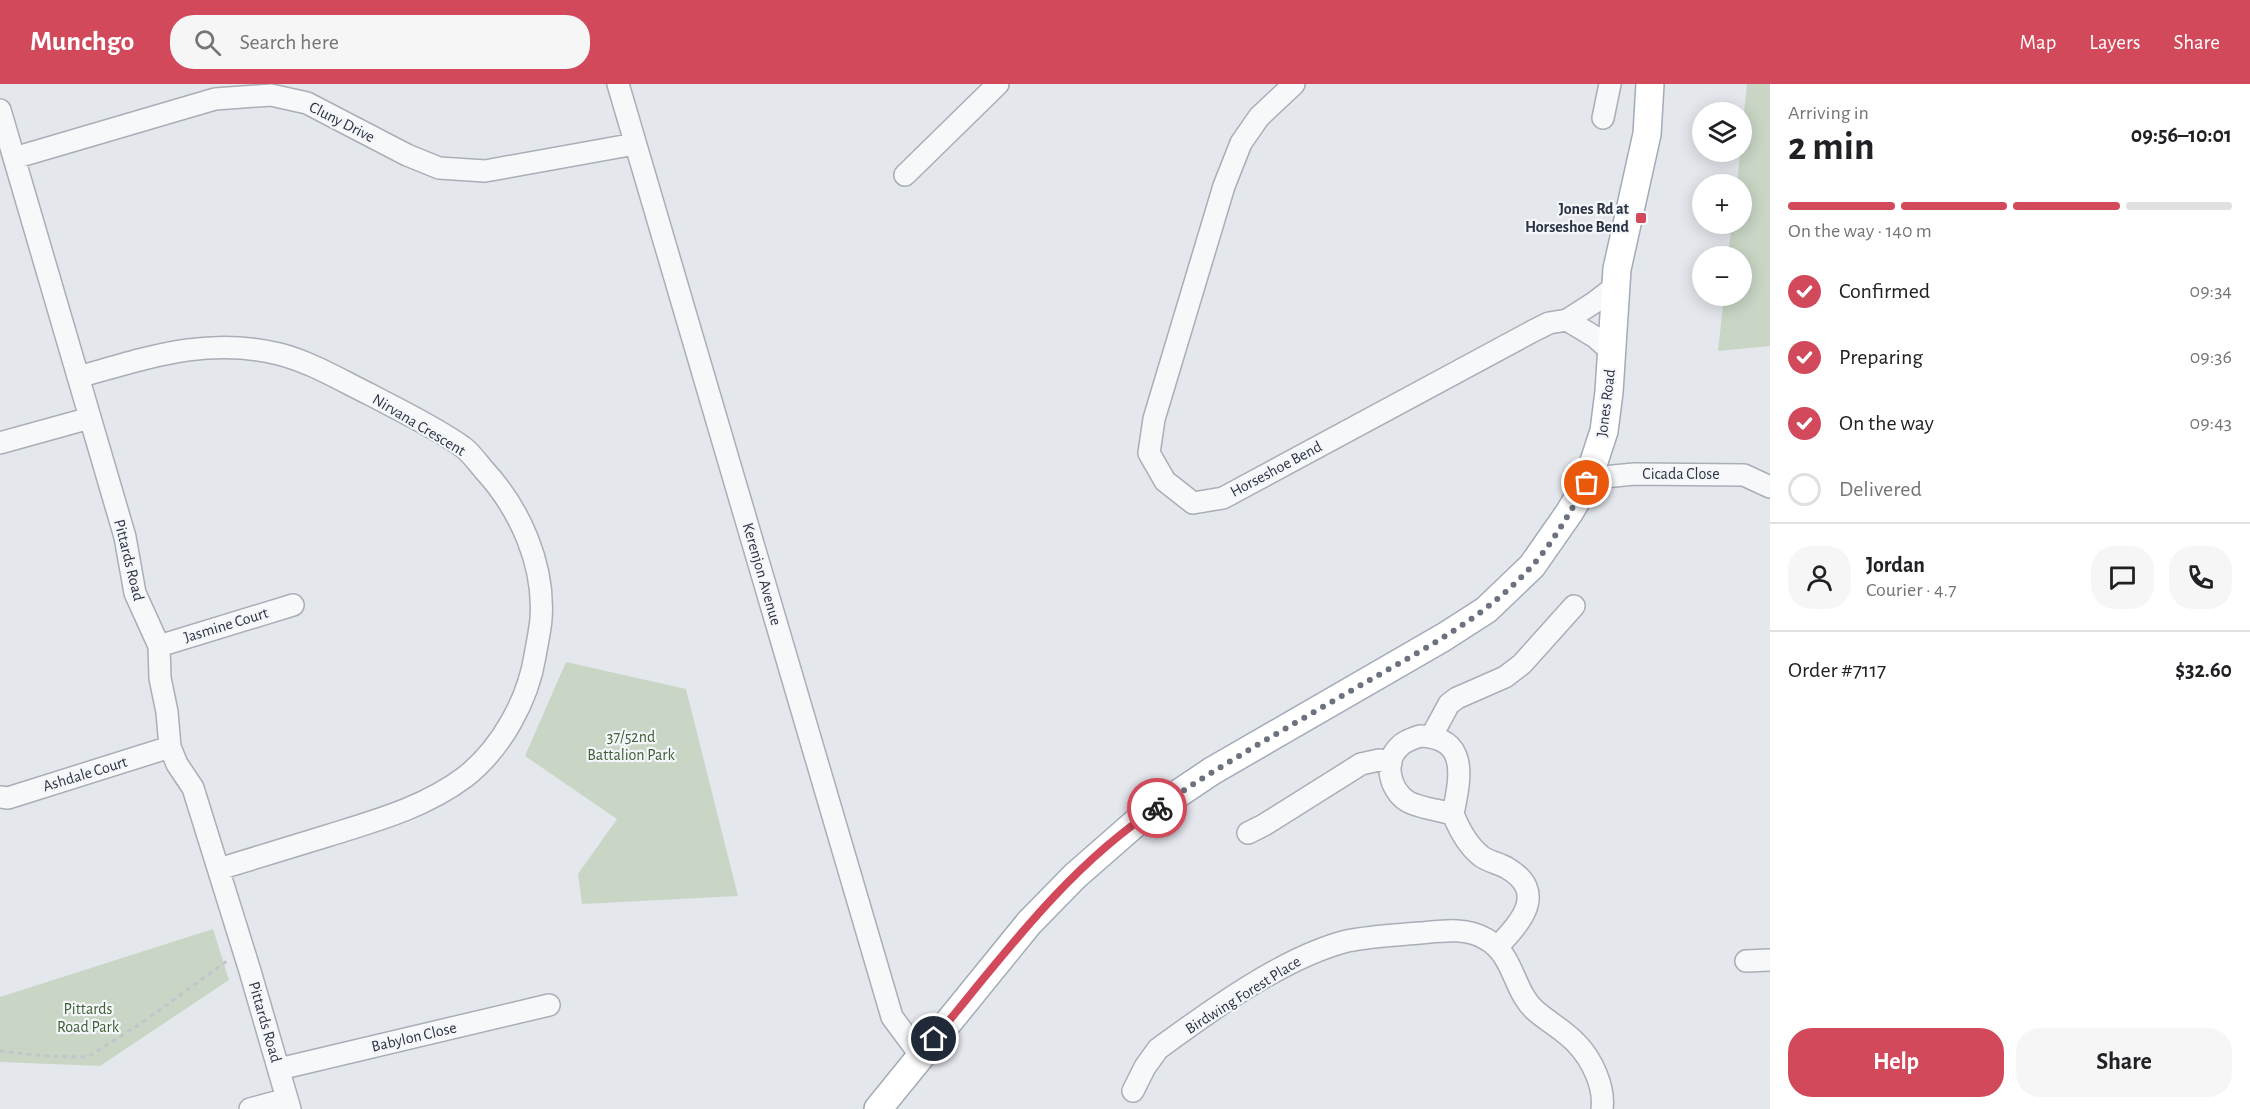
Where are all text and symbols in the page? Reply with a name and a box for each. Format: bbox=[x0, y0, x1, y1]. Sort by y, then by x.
search box bbox=[170, 15, 590, 69]
icon: search bbox=[191, 26, 224, 59]
text: Munchgo bbox=[30, 28, 134, 56]
text: Search here bbox=[239, 31, 339, 53]
text: Map bbox=[2020, 32, 2056, 53]
text: Layers bbox=[2089, 32, 2140, 53]
text: Share bbox=[2173, 32, 2220, 53]
street label: Cluny Drive bbox=[306, 99, 377, 146]
map controls bbox=[1692, 102, 1752, 306]
button: layers bbox=[1692, 102, 1752, 162]
text: Arriving in bbox=[1788, 103, 1869, 123]
text: 09:56–10:01 bbox=[2131, 124, 2232, 146]
text: 2 min bbox=[1788, 128, 1875, 167]
button: + bbox=[1692, 174, 1752, 234]
place label: Jones Rd at Horseshoe Bend bbox=[1525, 201, 1630, 235]
marker: Jones Rd at Horseshoe Bend bbox=[1634, 211, 1648, 225]
text: On the way · 140 m bbox=[1788, 221, 1932, 241]
button: − bbox=[1692, 246, 1752, 306]
icon: check bbox=[1788, 275, 1821, 308]
text: Confirmed bbox=[1839, 280, 1930, 302]
text: 09:34 bbox=[2190, 281, 2232, 301]
icon: check bbox=[1788, 341, 1821, 374]
text: Preparing bbox=[1839, 346, 1923, 368]
text: 09:36 bbox=[2190, 347, 2232, 367]
street label: Jones Road bbox=[1594, 368, 1618, 438]
street label: Nirvana Crescent bbox=[370, 391, 468, 459]
icon: check bbox=[1788, 407, 1821, 440]
text: On the way bbox=[1839, 412, 1934, 434]
text: 09:43 bbox=[2190, 413, 2232, 433]
street label: Horseshoe Bend bbox=[1228, 438, 1324, 500]
pin bbox=[1561, 457, 1612, 508]
icon: bag bbox=[1570, 466, 1603, 499]
street label: Cicada Close bbox=[1642, 466, 1720, 482]
text: Delivered bbox=[1839, 478, 1922, 500]
street label: Pittards Road bbox=[111, 518, 147, 602]
street label: Kerenjon Avenue bbox=[739, 521, 784, 627]
button: person bbox=[1788, 546, 1851, 609]
button: chat bbox=[2091, 546, 2154, 609]
button: phone bbox=[2169, 546, 2232, 609]
text: Jordan bbox=[1866, 554, 1925, 576]
text: Courier · 4.7 bbox=[1866, 580, 1957, 600]
street label: Jasmine Court bbox=[182, 605, 270, 645]
text: Order #7117 bbox=[1788, 659, 1886, 681]
text: $32.60 bbox=[2175, 659, 2232, 681]
park label: 37/52nd Battalion Park bbox=[587, 729, 676, 763]
street label: Ashdale Court bbox=[41, 754, 129, 794]
courier bbox=[1127, 778, 1187, 838]
icon: bike bbox=[1141, 792, 1174, 825]
street label: Birdwing Forest Place bbox=[1182, 953, 1304, 1037]
street label: Pittards Road bbox=[246, 980, 284, 1064]
park label: Pittards Road Park bbox=[57, 1001, 120, 1035]
pin bbox=[908, 1013, 959, 1064]
street label: Babylon Close bbox=[370, 1019, 458, 1056]
icon: home bbox=[917, 1022, 950, 1055]
button: Help bbox=[1788, 1028, 2004, 1097]
button: Share bbox=[2016, 1028, 2232, 1097]

